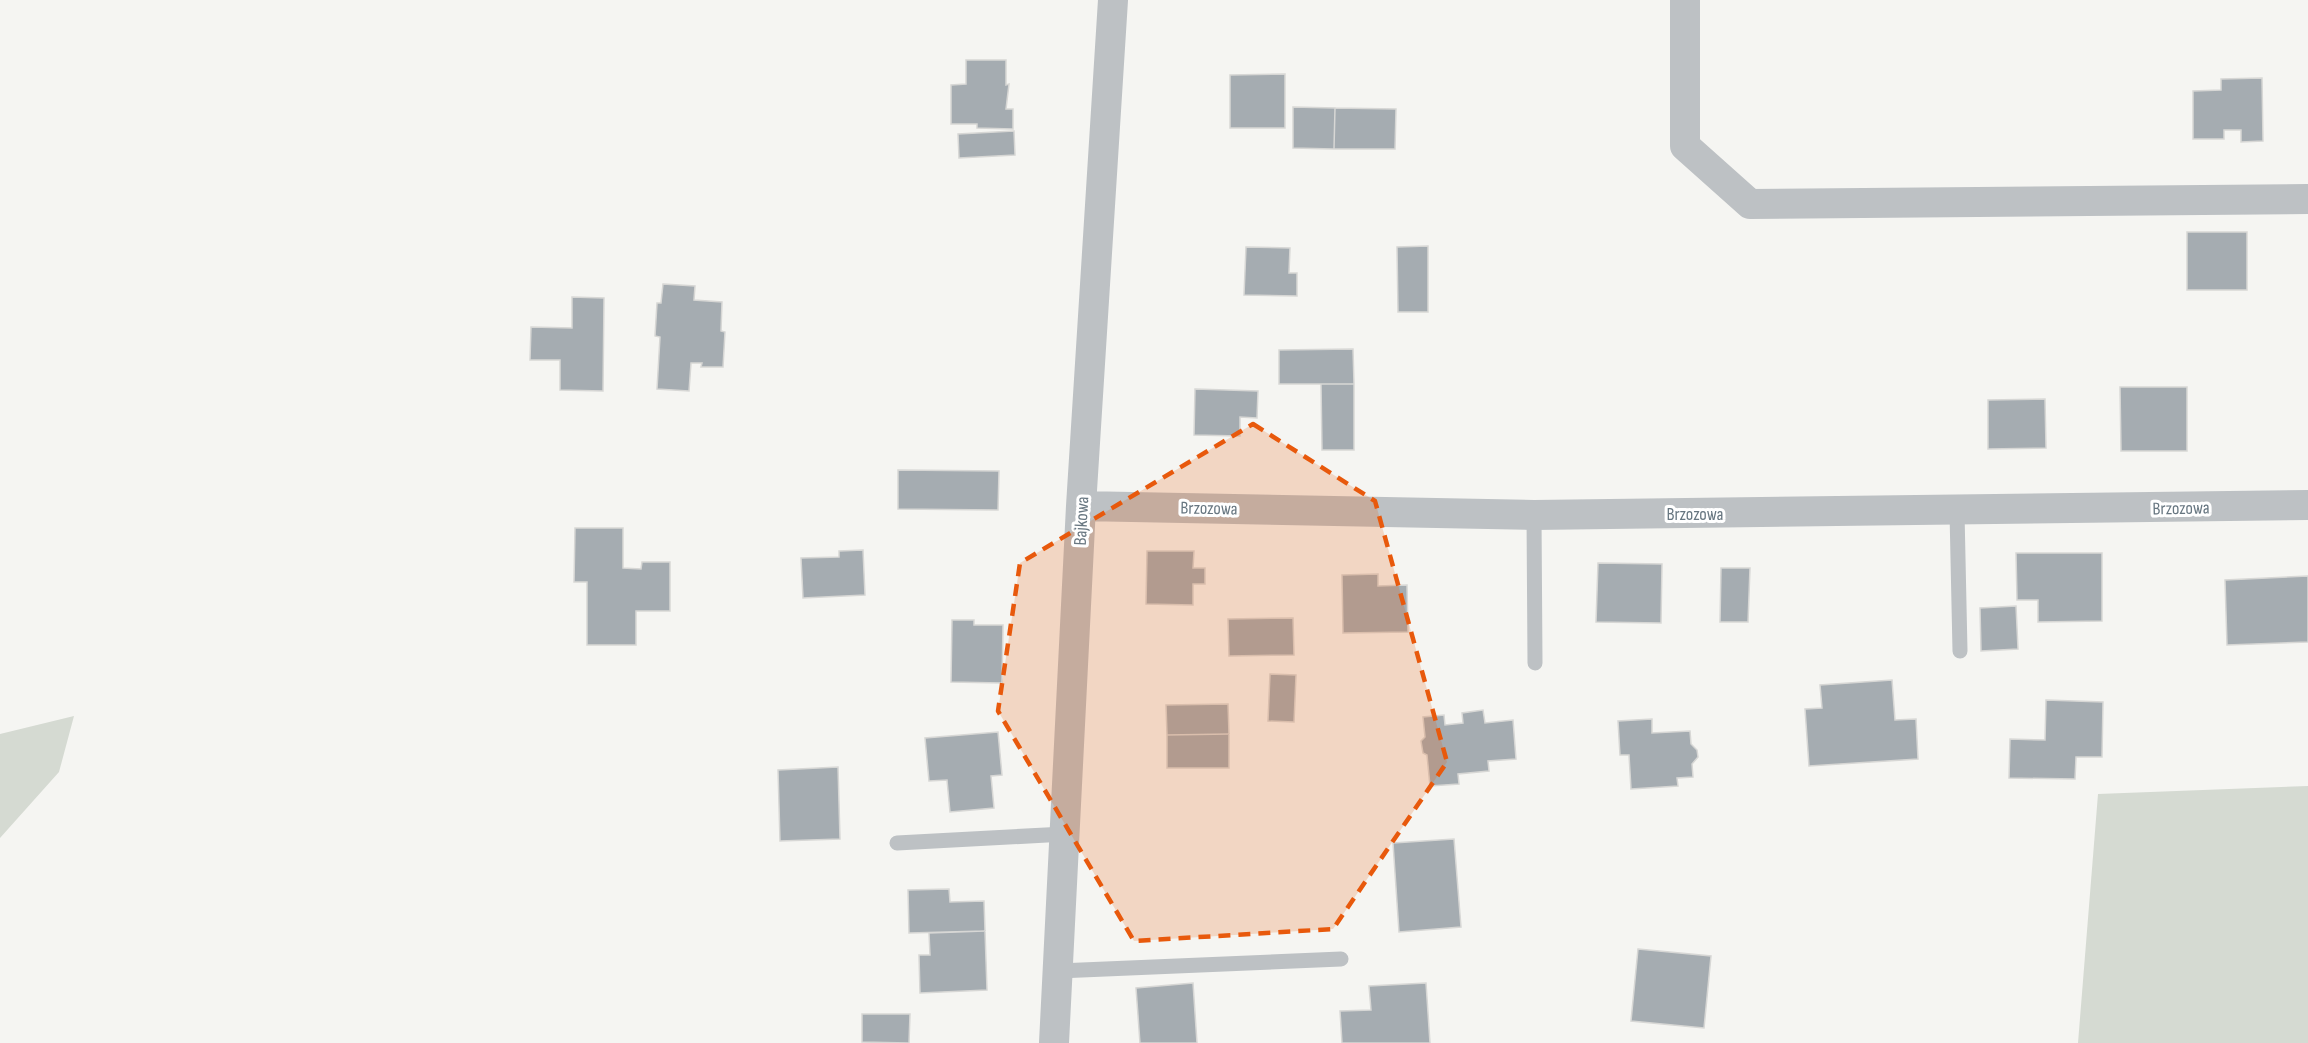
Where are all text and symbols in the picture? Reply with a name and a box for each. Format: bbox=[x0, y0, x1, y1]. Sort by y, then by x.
street label: Bajkowa bbox=[1070, 496, 1093, 546]
street label: Brzozowa bbox=[1180, 498, 1238, 519]
street label: Brzozowa bbox=[2152, 498, 2210, 519]
street label: Brzozowa bbox=[1666, 504, 1724, 525]

